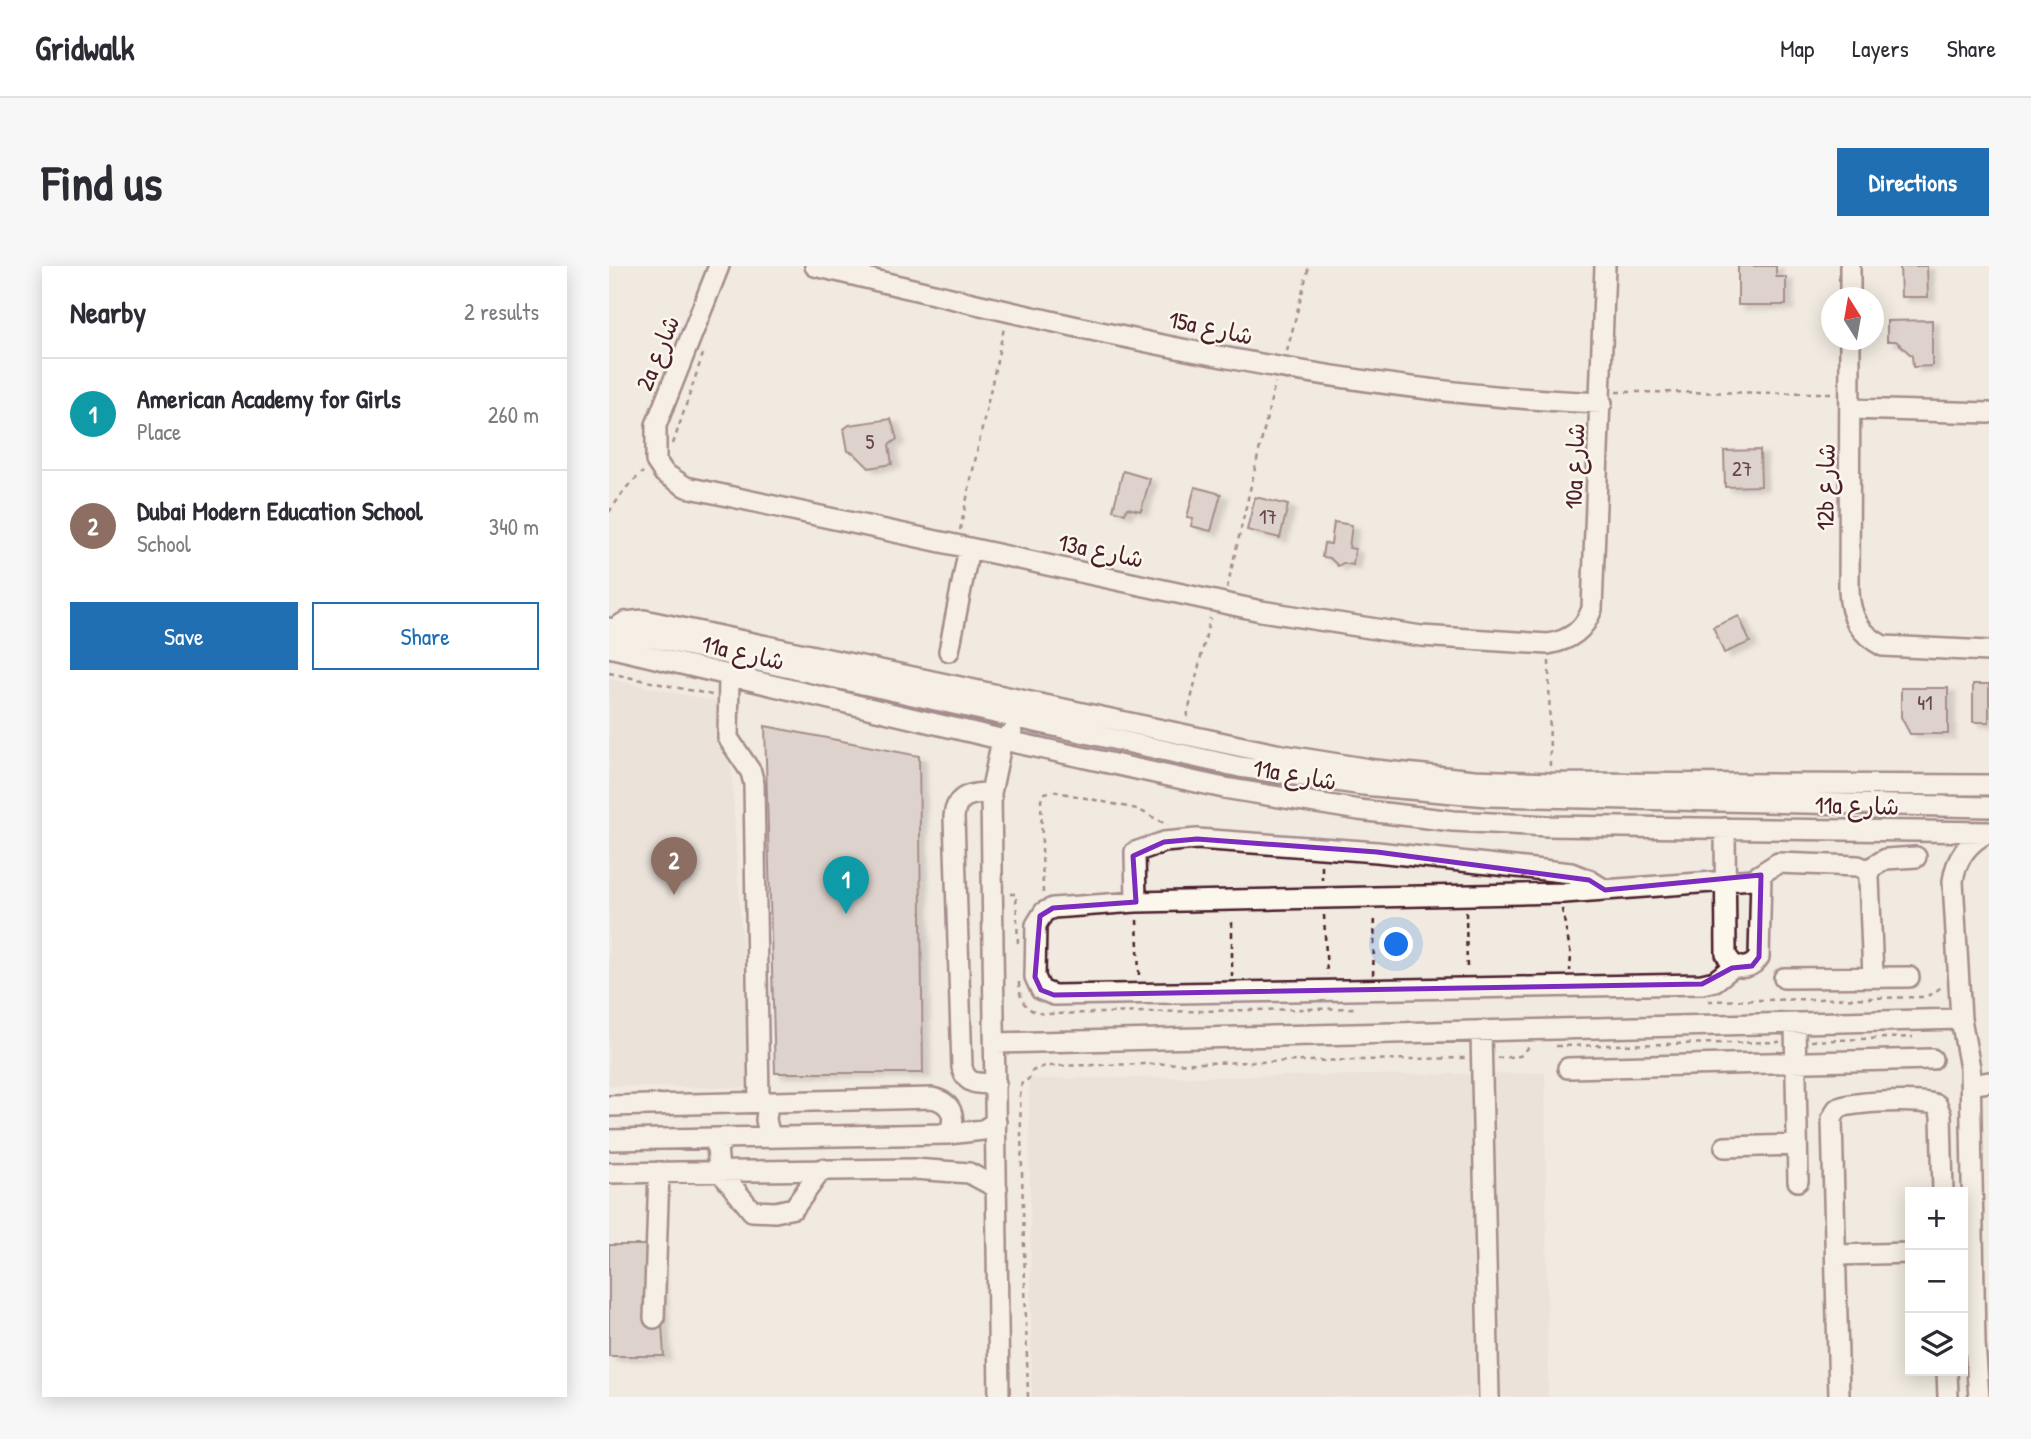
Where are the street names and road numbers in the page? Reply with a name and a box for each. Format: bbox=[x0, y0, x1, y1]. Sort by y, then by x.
street label: 15a شارع bbox=[1166, 302, 1256, 354]
street label: 2a شارع bbox=[628, 310, 688, 396]
street label: 10a شارع bbox=[1557, 422, 1593, 510]
street label: 12b شارع bbox=[1808, 443, 1844, 531]
street label: 13a شارع bbox=[1055, 525, 1147, 577]
street label: 11a شارع bbox=[698, 627, 788, 679]
street label: 11a شارع bbox=[1251, 751, 1339, 799]
street label: 11a شارع bbox=[1815, 788, 1899, 824]

